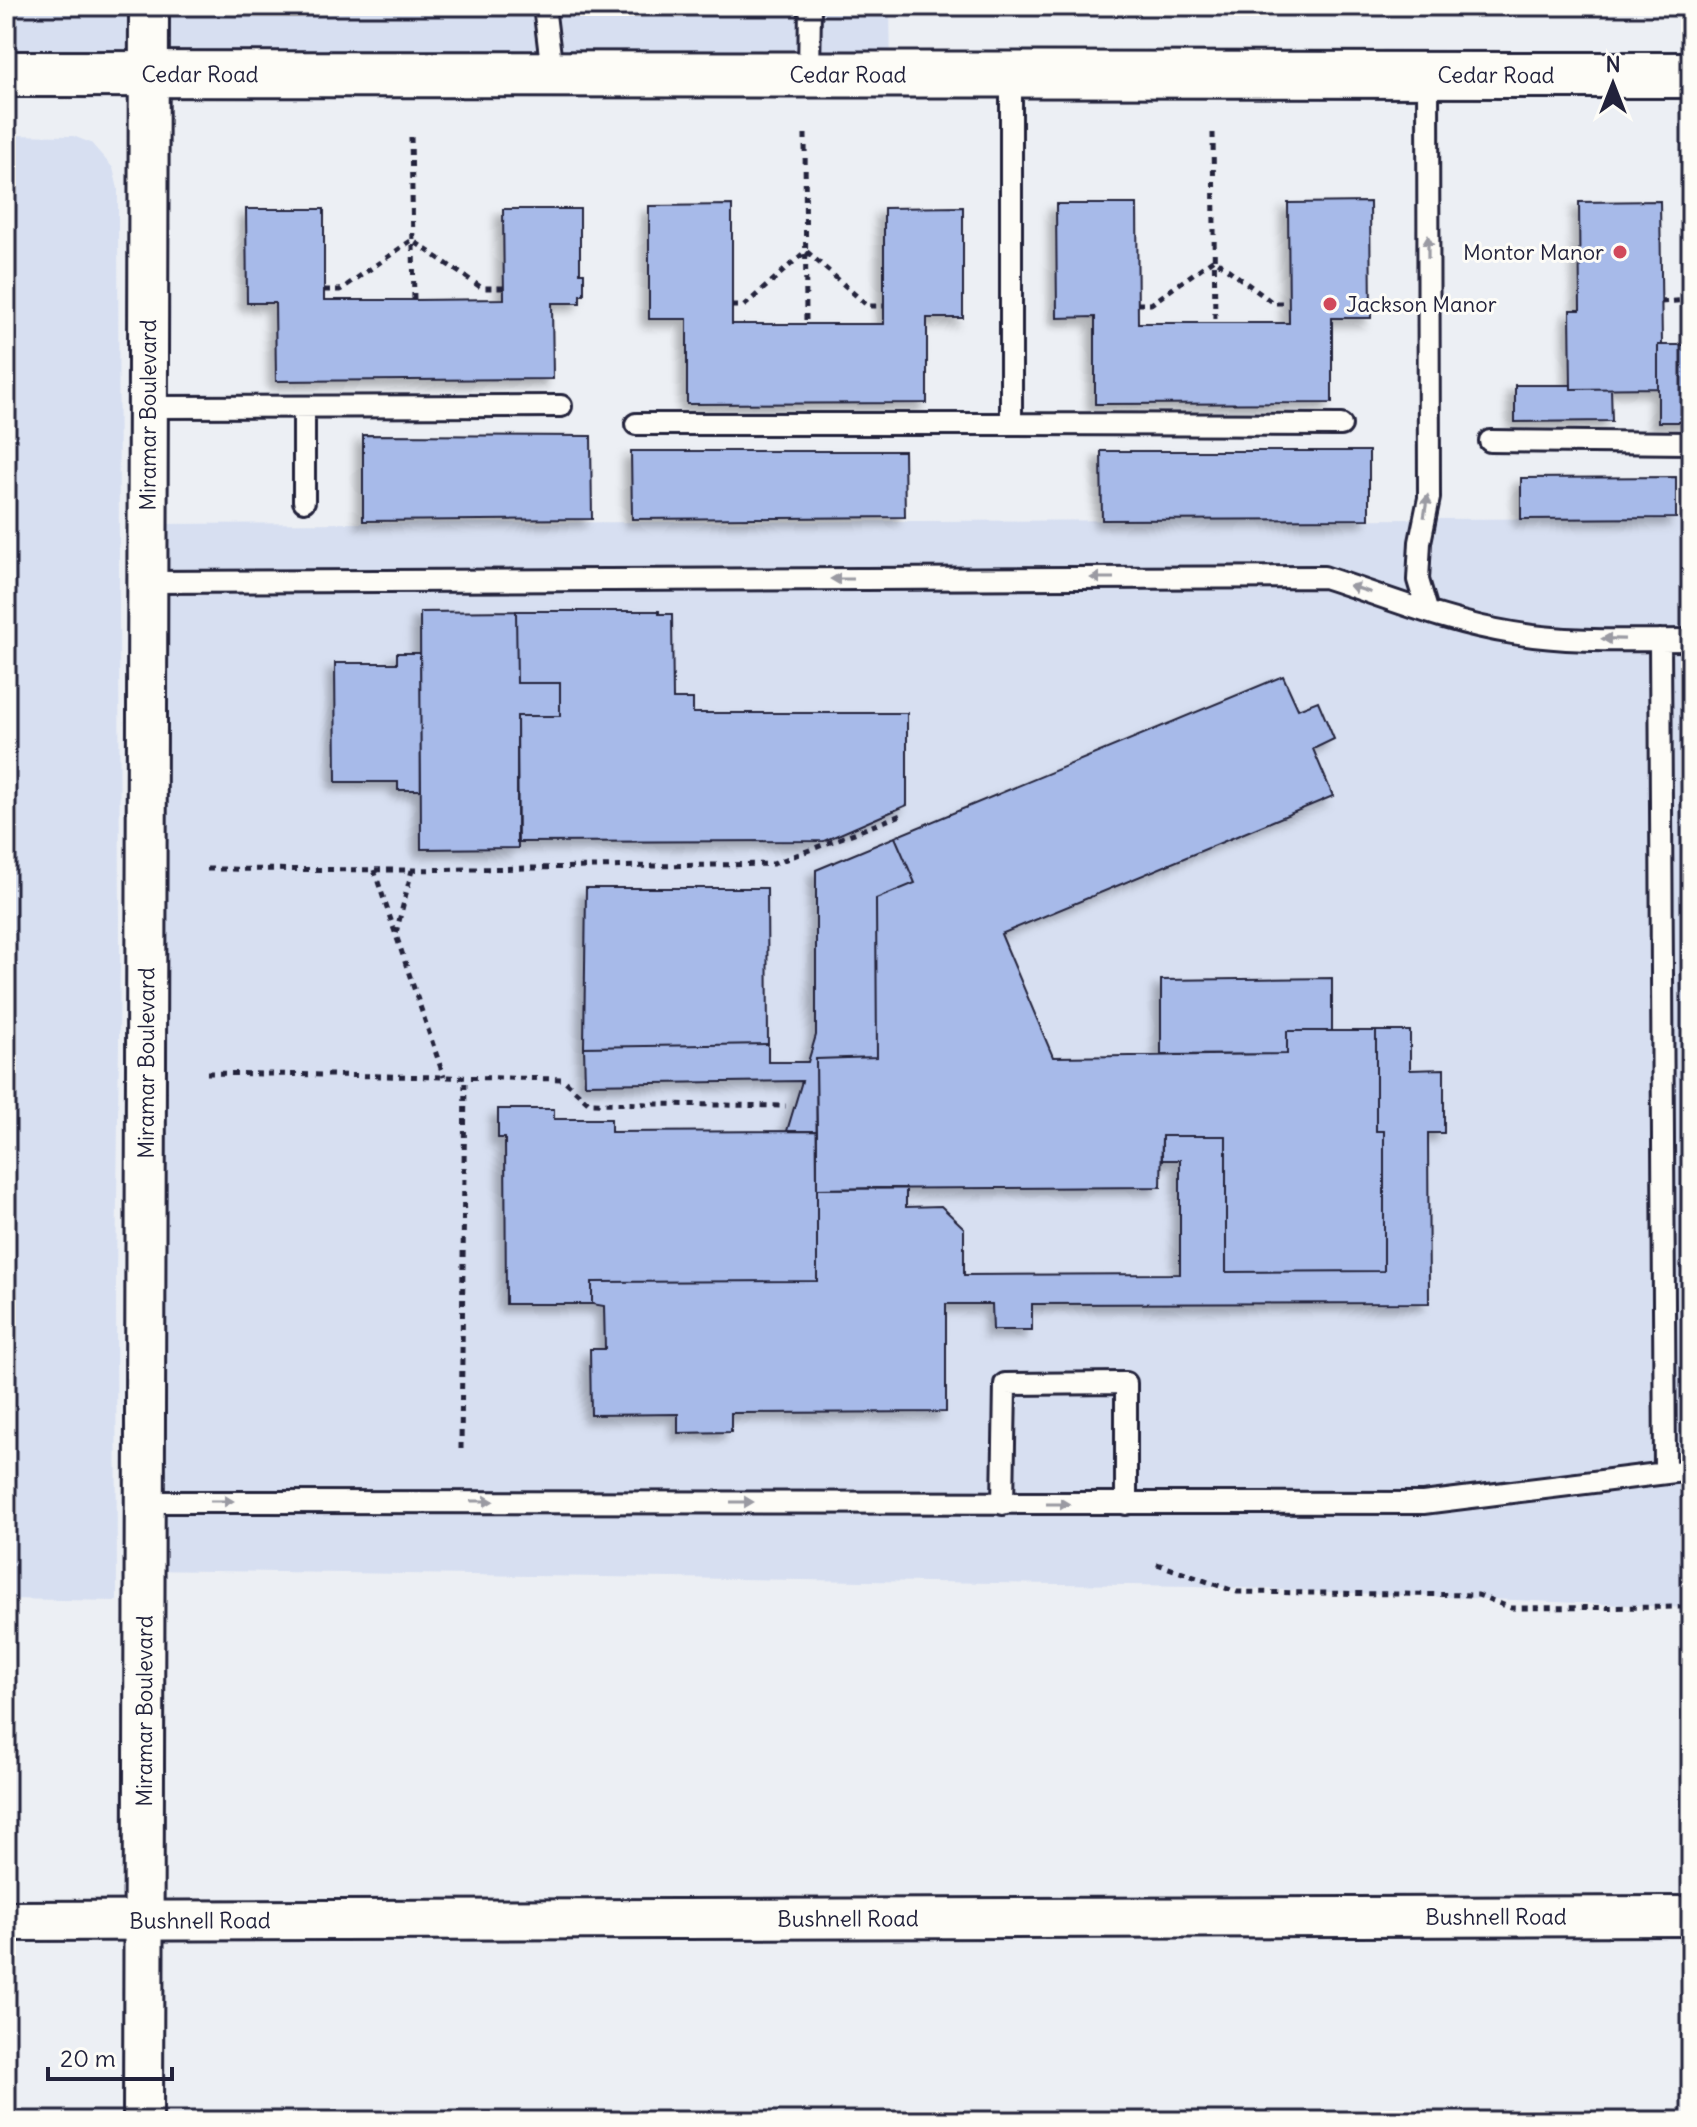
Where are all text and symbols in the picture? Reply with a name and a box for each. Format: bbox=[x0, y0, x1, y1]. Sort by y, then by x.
north arrow bbox=[1573, 44, 1653, 124]
text: N bbox=[1605, 50, 1621, 78]
street label: Cedar Road bbox=[141, 60, 259, 88]
street label: Cedar Road bbox=[789, 60, 907, 89]
street label: Cedar Road bbox=[1437, 61, 1555, 89]
one-way arrow bbox=[1422, 234, 1434, 259]
place label: Montor Manor bbox=[1463, 238, 1604, 266]
marker: Montor Manor bbox=[1611, 243, 1629, 261]
place label: Jackson Manor bbox=[1346, 290, 1497, 318]
marker: Jackson Manor bbox=[1321, 295, 1339, 313]
street label: Miramar Boulevard bbox=[134, 319, 162, 511]
one-way arrow bbox=[1421, 494, 1433, 519]
one-way arrow bbox=[1089, 572, 1114, 584]
one-way arrow bbox=[829, 573, 854, 585]
one-way arrow bbox=[1348, 582, 1372, 595]
one-way arrow bbox=[1600, 633, 1625, 645]
street label: Miramar Boulevard bbox=[132, 967, 160, 1159]
one-way arrow bbox=[210, 1495, 235, 1507]
one-way arrow bbox=[470, 1495, 495, 1507]
one-way arrow bbox=[730, 1496, 755, 1508]
one-way arrow bbox=[1046, 1498, 1071, 1510]
street label: Miramar Boulevard bbox=[130, 1615, 158, 1807]
street label: Bushnell Road bbox=[1425, 1902, 1567, 1931]
street label: Bushnell Road bbox=[777, 1904, 919, 1933]
street label: Bushnell Road bbox=[129, 1906, 271, 1935]
scale bar bbox=[48, 2031, 172, 2081]
text: 20 m bbox=[60, 2043, 116, 2073]

